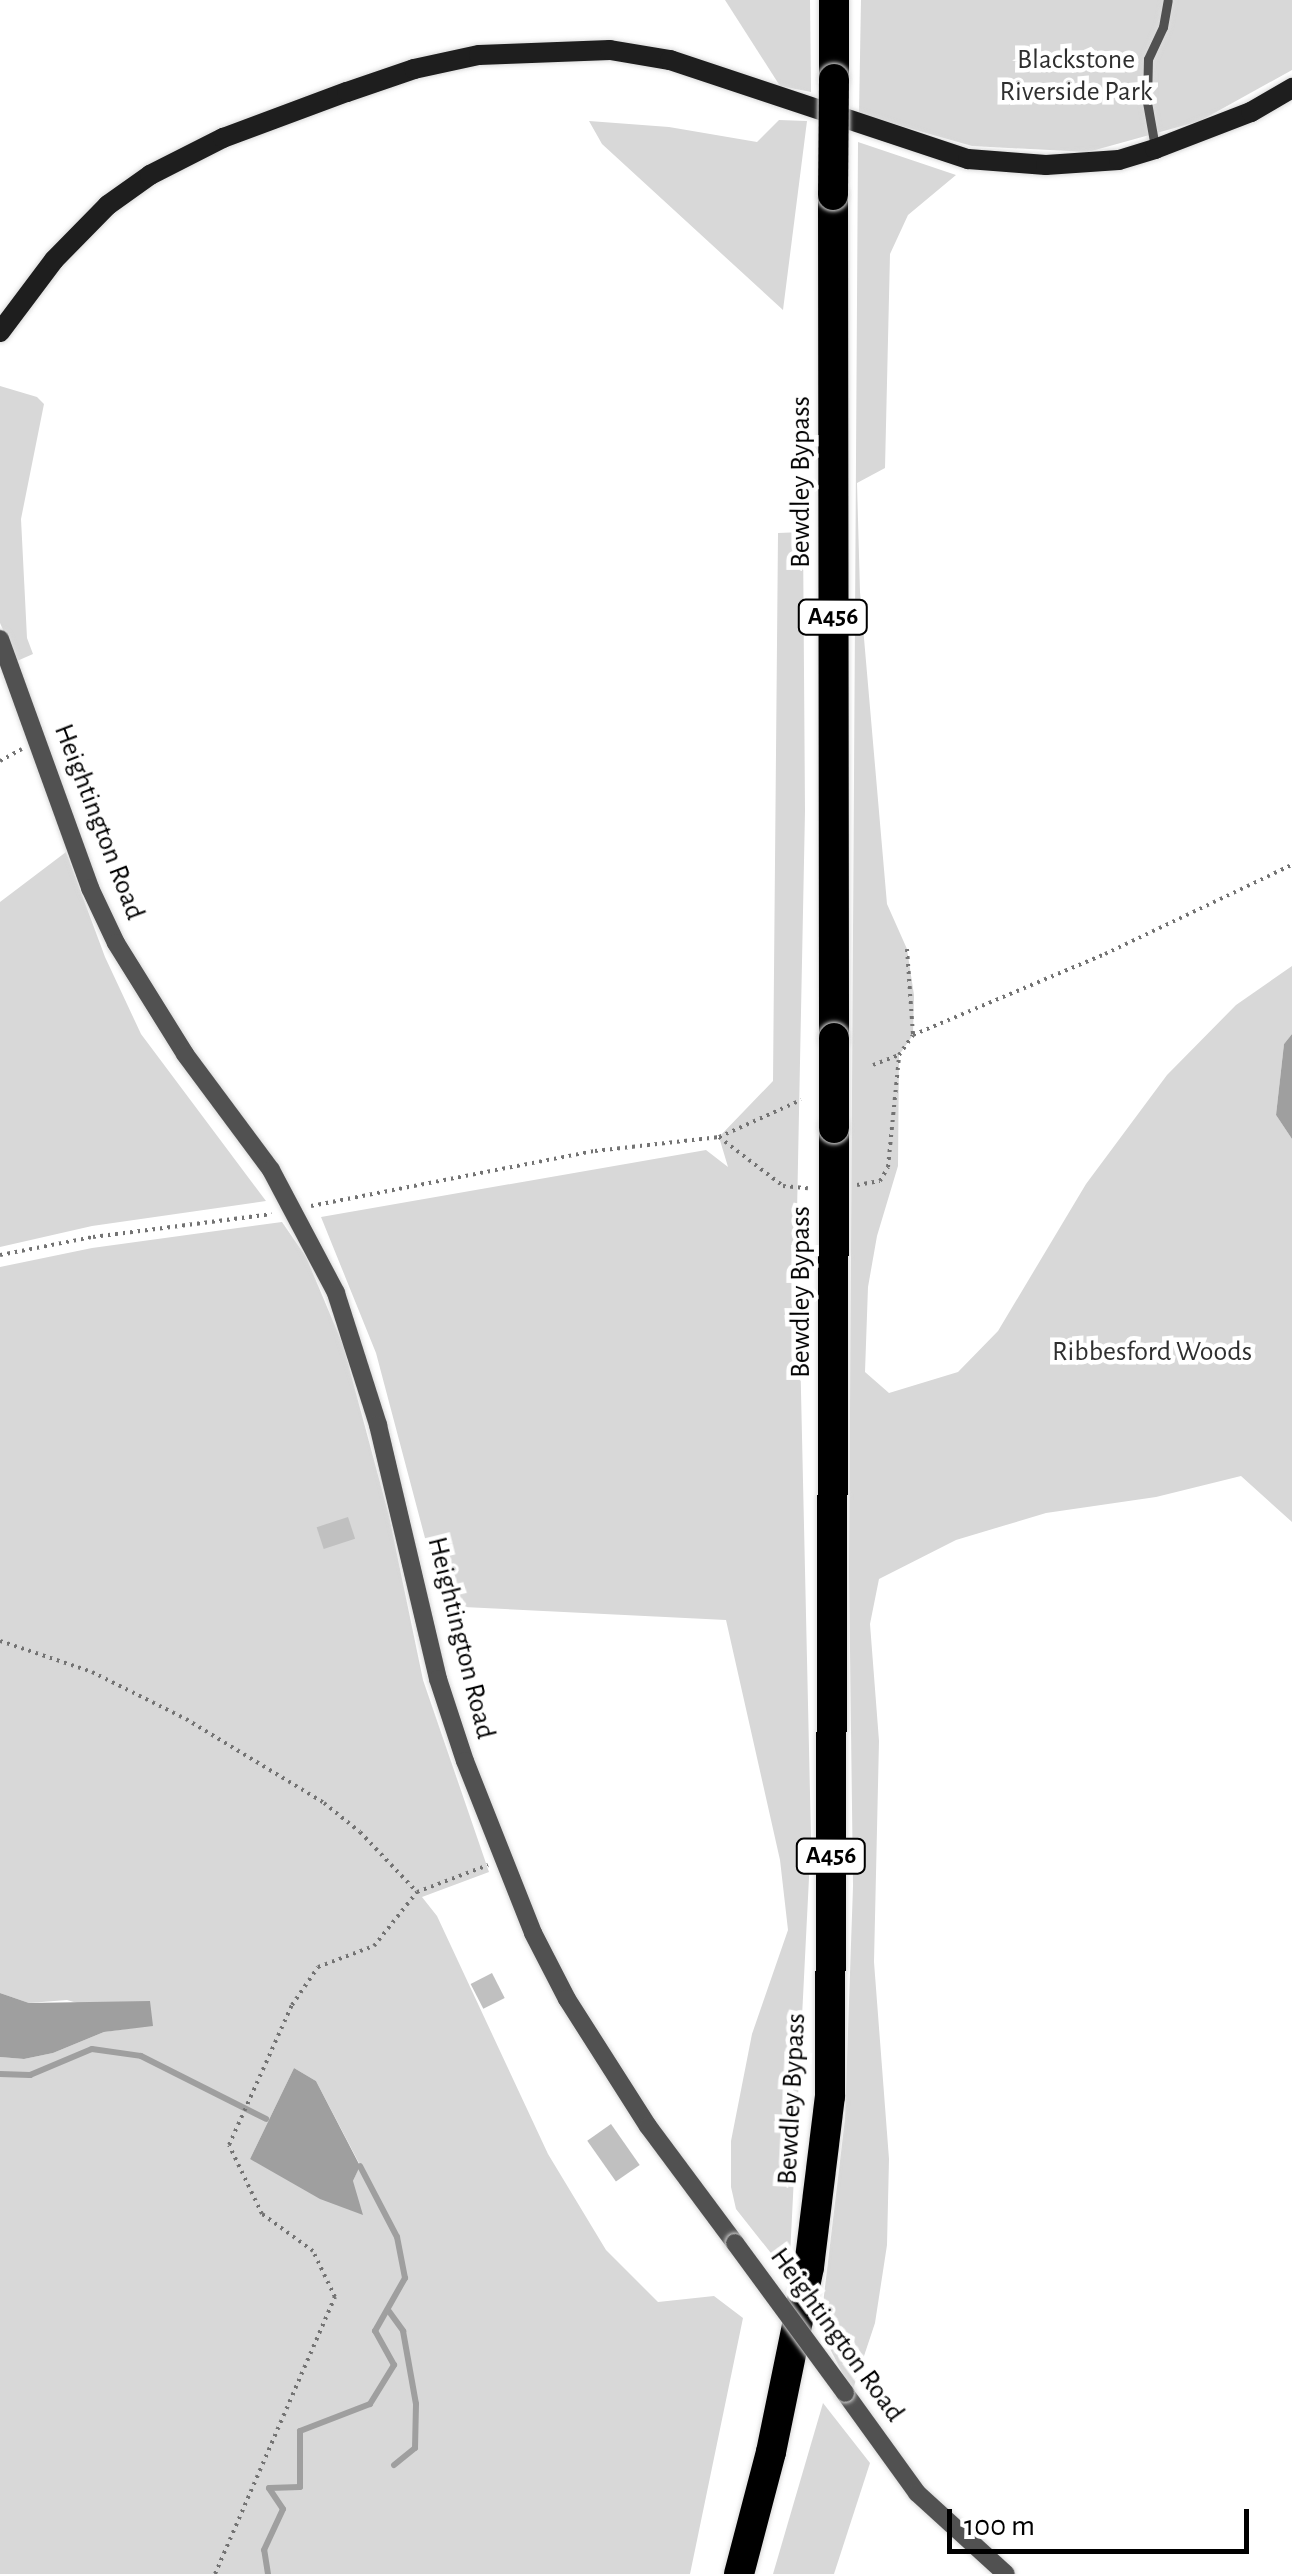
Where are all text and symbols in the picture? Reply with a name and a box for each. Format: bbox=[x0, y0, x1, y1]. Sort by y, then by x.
park label: Blackstone Riverside Park bbox=[999, 43, 1153, 109]
street label: Bewdley Bypass bbox=[784, 396, 818, 568]
road number: A456 bbox=[796, 597, 870, 637]
street label: Heightington Road bbox=[46, 719, 152, 925]
street label: Bewdley Bypass bbox=[784, 1206, 818, 1378]
park label: Ribbesford Woods bbox=[1052, 1335, 1252, 1369]
street label: Heightington Road bbox=[420, 1533, 502, 1743]
road number: A456 bbox=[794, 1836, 868, 1876]
street label: Bewdley Bypass bbox=[771, 2012, 813, 2186]
street label: Heightington Road bbox=[763, 2241, 911, 2429]
scale bar bbox=[952, 2489, 1254, 2551]
text: 100 m bbox=[964, 2511, 1035, 2541]

